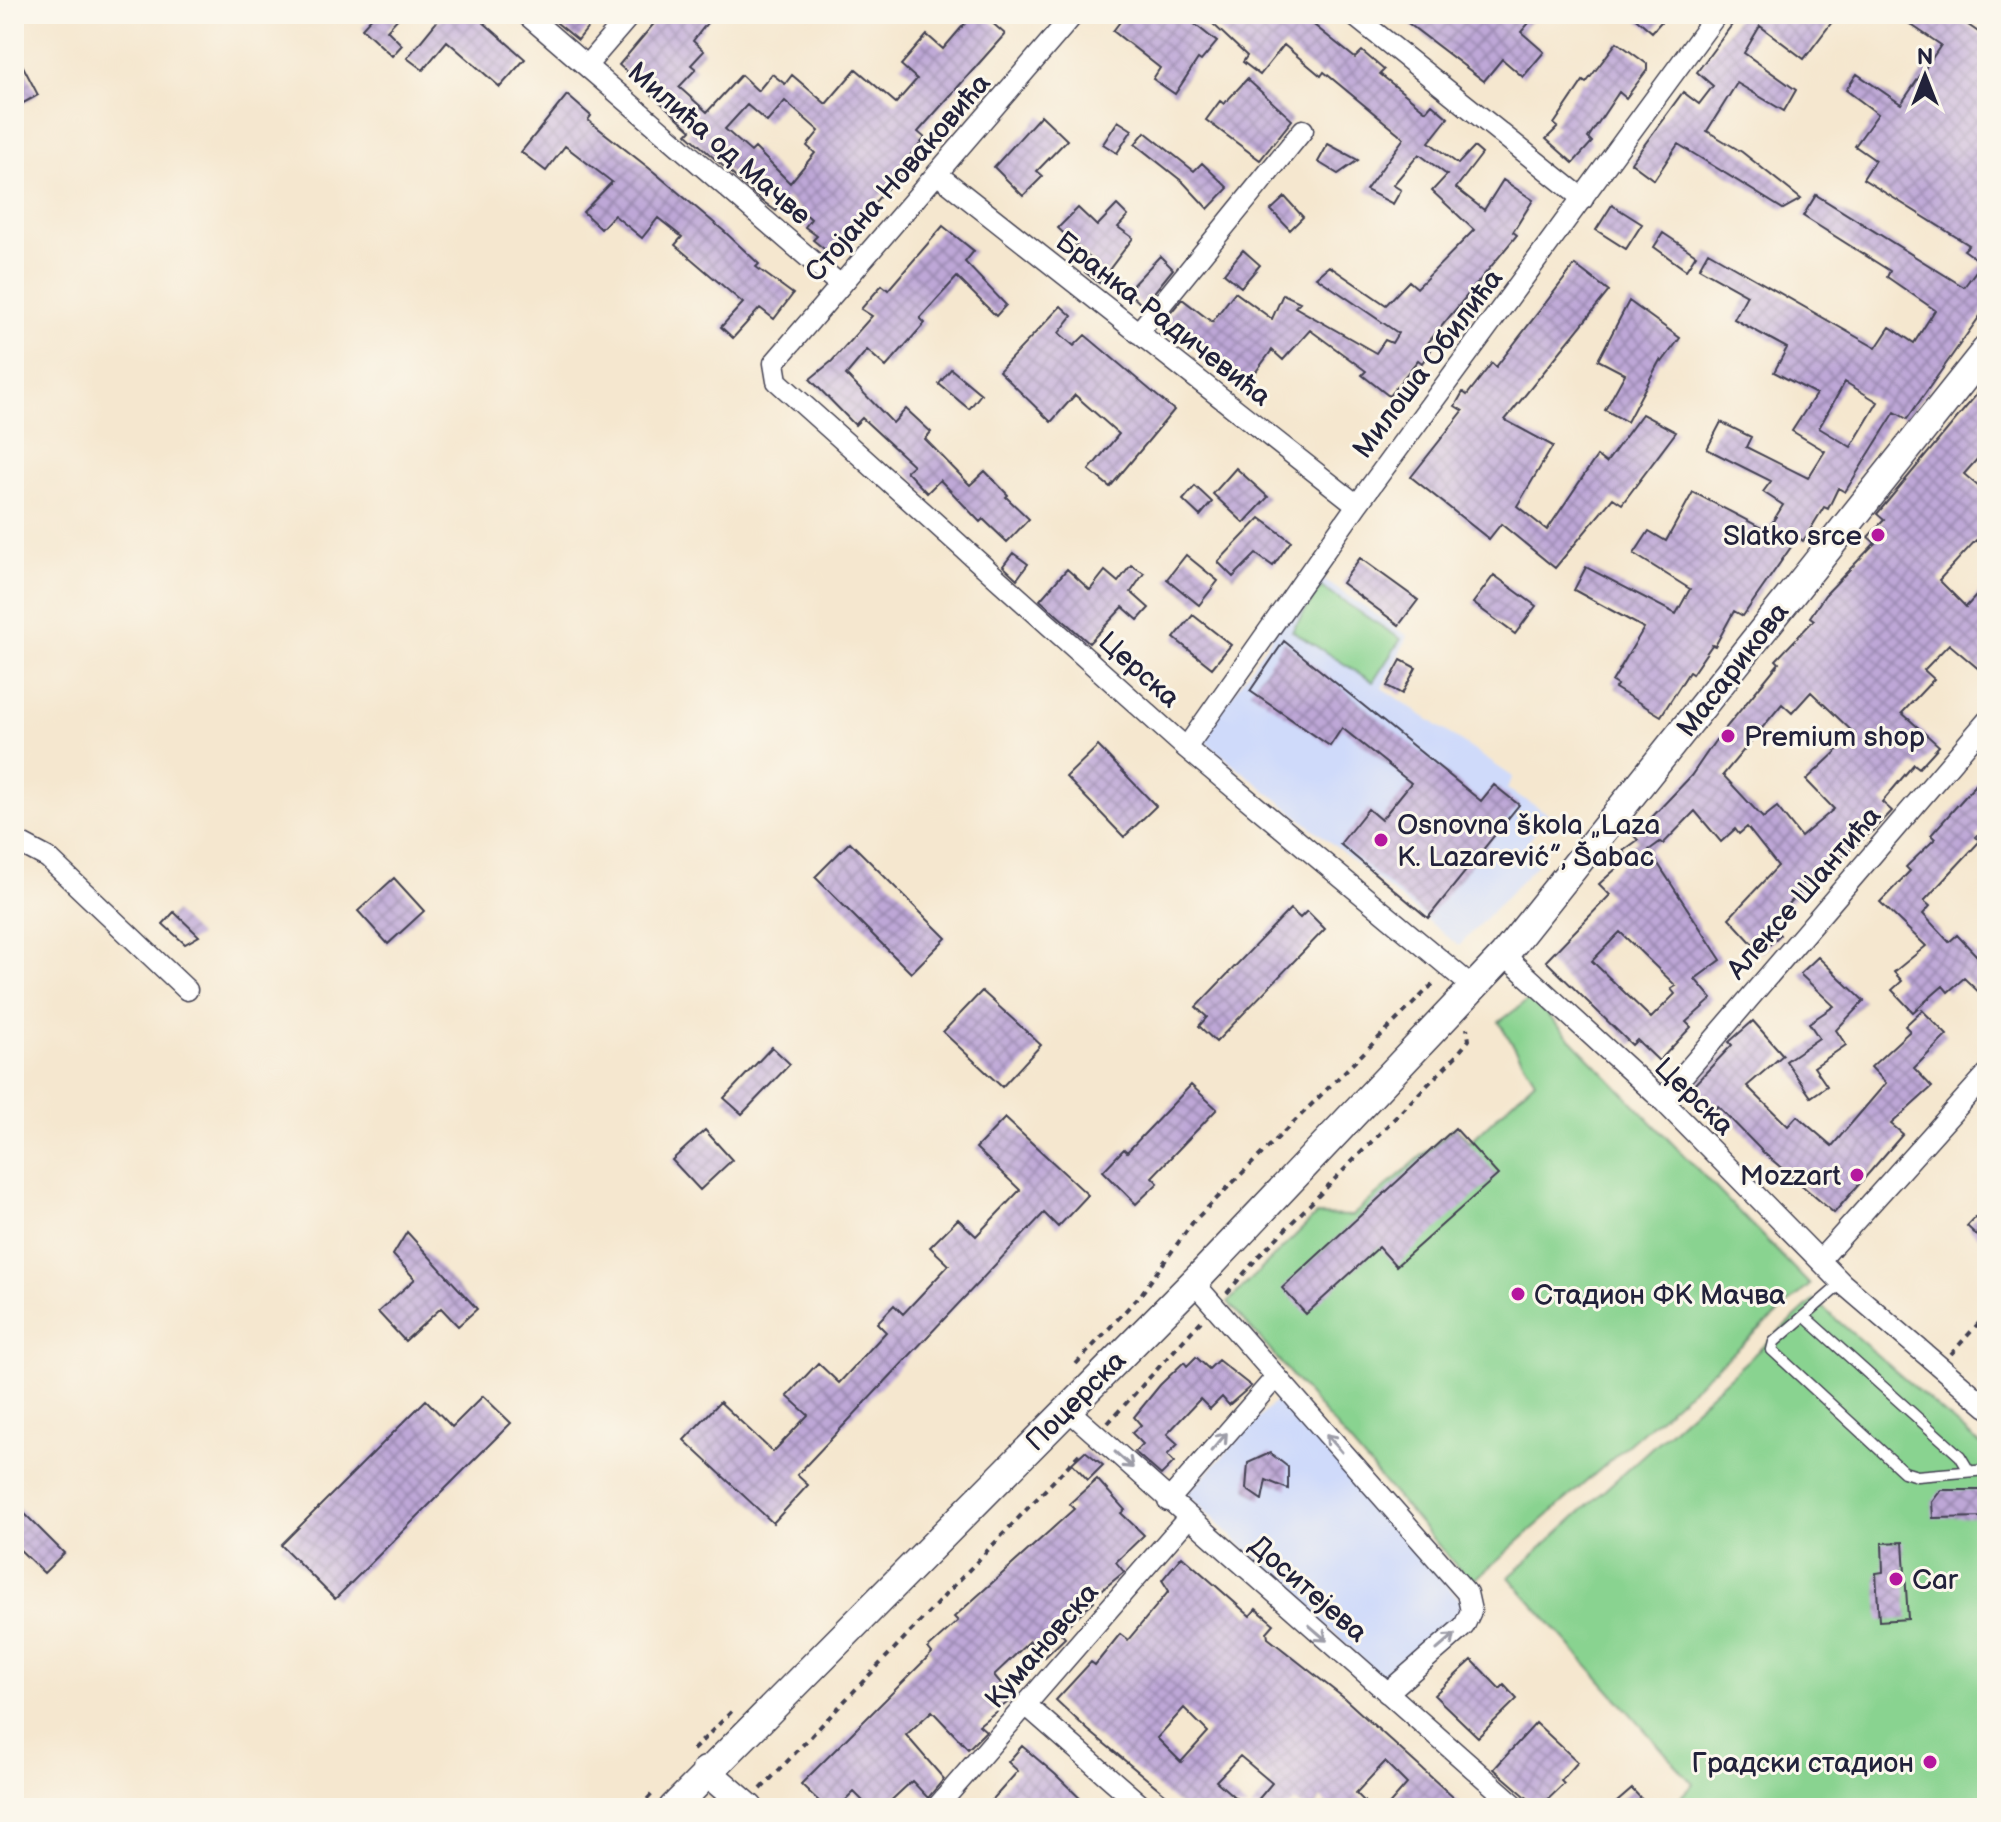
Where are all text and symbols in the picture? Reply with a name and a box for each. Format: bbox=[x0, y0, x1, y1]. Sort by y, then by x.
north arrow bbox=[1885, 36, 1965, 116]
text: N bbox=[1917, 44, 1933, 71]
street label: Милића од Мачве bbox=[621, 56, 817, 233]
street label: Стојана Новаковића bbox=[799, 67, 998, 289]
street label: Бранка Радичевића bbox=[1049, 225, 1278, 414]
street label: Милоша Обилића bbox=[1346, 262, 1510, 465]
place label: Slatko srce bbox=[1723, 520, 1862, 553]
marker: Slatko srce bbox=[1869, 526, 1887, 544]
street label: Масарикова bbox=[1670, 596, 1796, 744]
street label: Церска bbox=[1092, 625, 1187, 715]
place label: Premium shop bbox=[1744, 721, 1925, 754]
marker: Premium shop bbox=[1719, 727, 1737, 745]
street label: Алексе Шантића bbox=[1719, 799, 1889, 987]
place label: Osnovna škola „Laza K. Lazarević”, Šabac bbox=[1397, 809, 1660, 874]
marker: Osnovna škola „Laza K. Lazarević”, Šabac bbox=[1372, 831, 1390, 849]
street label: Церска bbox=[1647, 1051, 1741, 1143]
place label: Mozzart bbox=[1740, 1160, 1841, 1193]
marker: Mozzart bbox=[1848, 1166, 1866, 1184]
place label: Стадион ФК Мачва bbox=[1534, 1279, 1786, 1312]
marker: Стадион ФК Мачва bbox=[1509, 1285, 1527, 1303]
street label: Поцерска bbox=[1019, 1344, 1133, 1458]
one-way arrow bbox=[1210, 1432, 1228, 1452]
one-way arrow bbox=[1326, 1434, 1344, 1454]
one-way arrow bbox=[1113, 1451, 1133, 1469]
street label: Доситејева bbox=[1242, 1529, 1374, 1650]
place label: Car bbox=[1912, 1564, 1959, 1597]
marker: Car bbox=[1887, 1570, 1905, 1588]
street label: Кумановска bbox=[979, 1576, 1106, 1716]
one-way arrow bbox=[1308, 1624, 1328, 1642]
one-way arrow bbox=[1435, 1633, 1455, 1651]
place label: Градски стадион bbox=[1691, 1747, 1914, 1780]
marker: Градски стадион bbox=[1921, 1753, 1939, 1771]

